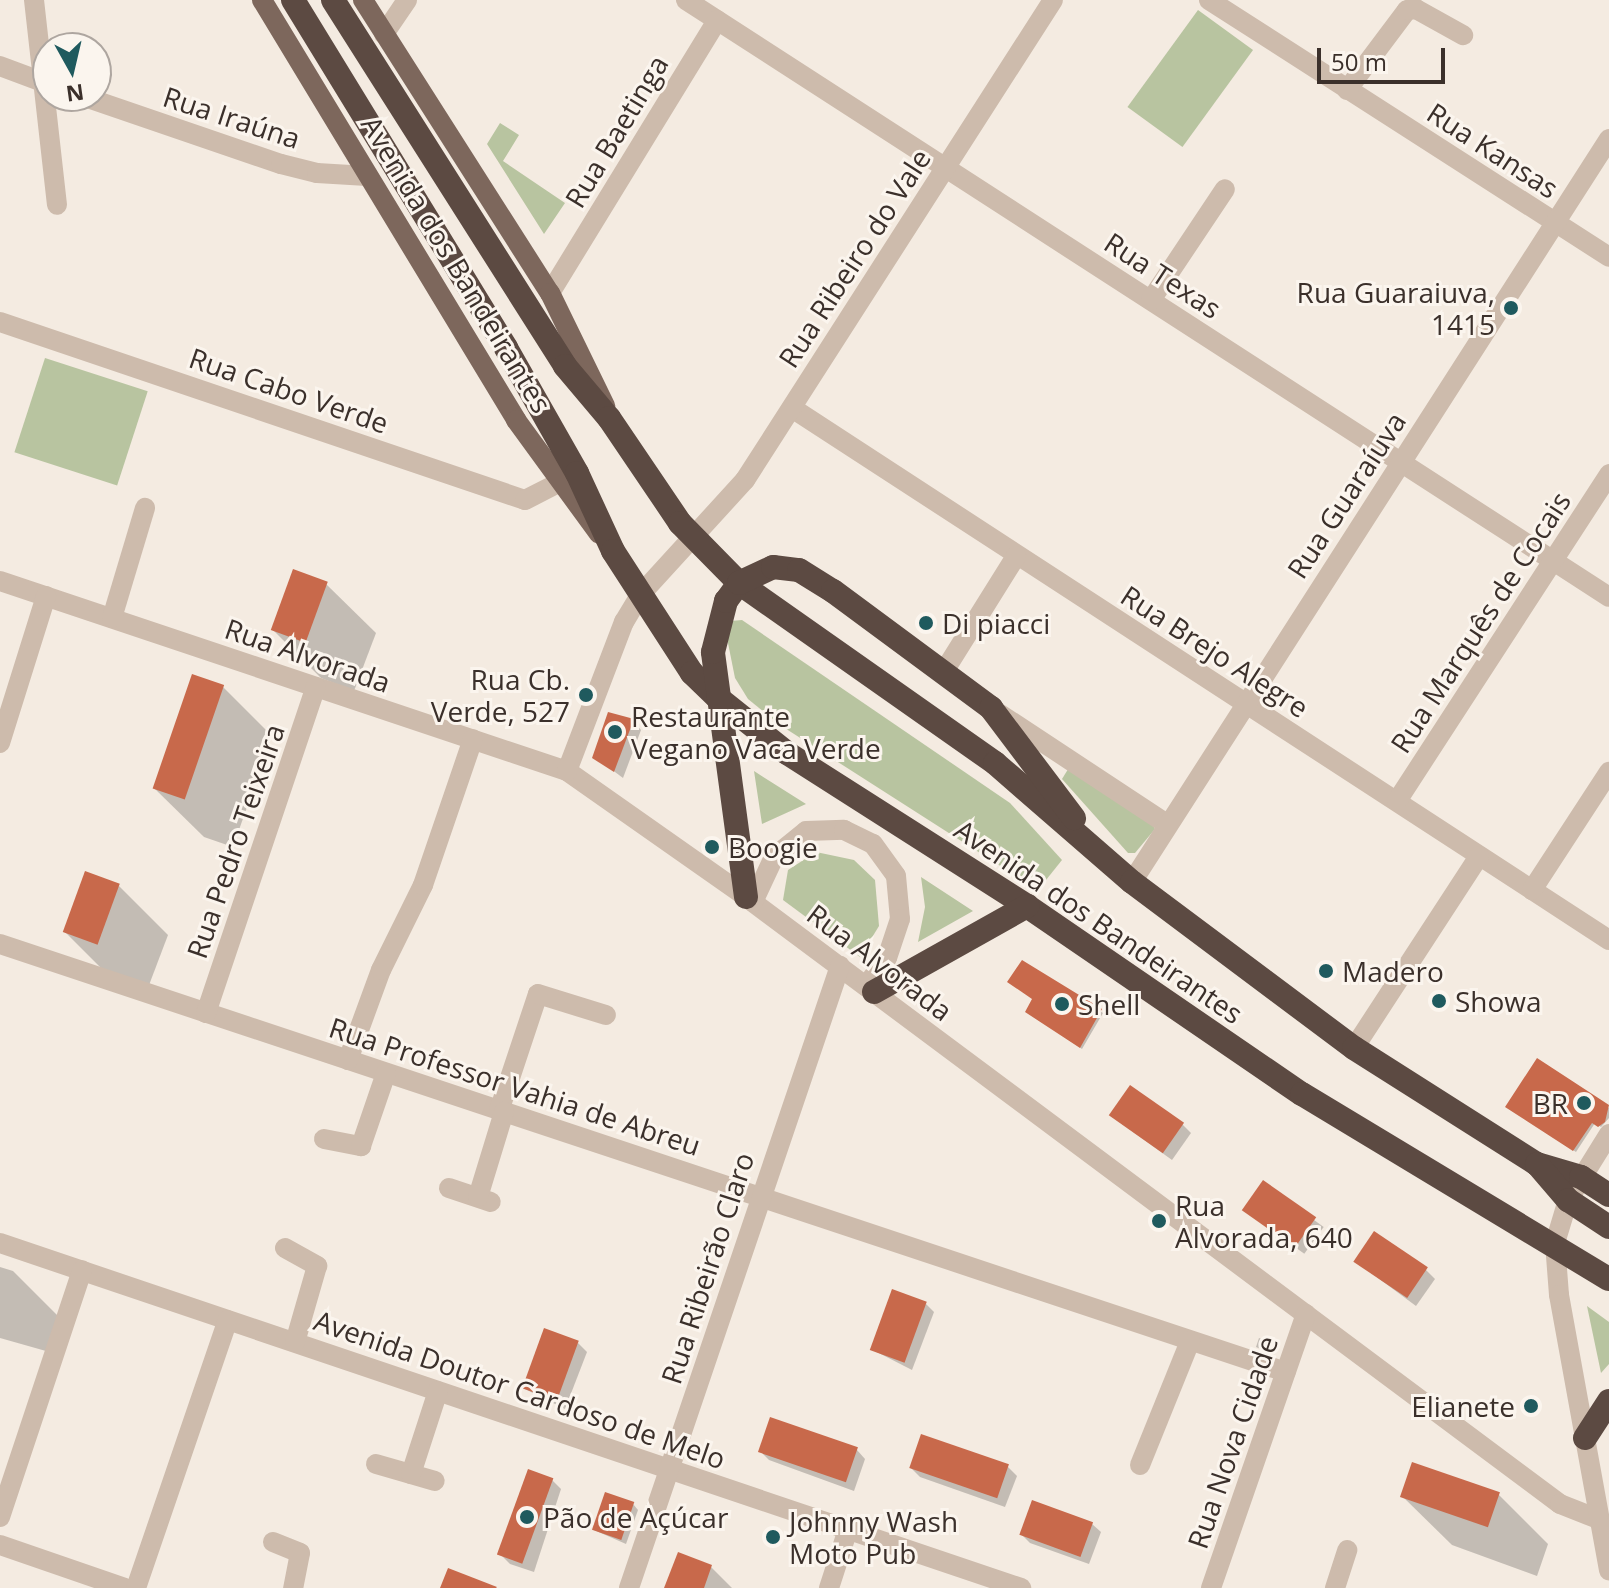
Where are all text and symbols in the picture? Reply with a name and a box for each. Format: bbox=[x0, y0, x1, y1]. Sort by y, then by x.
north arrow bbox=[32, 32, 112, 112]
scale bar bbox=[1321, 32, 1449, 82]
text: 50 m bbox=[1331, 45, 1387, 78]
street label: Rua Baetinga bbox=[557, 49, 675, 213]
text: N bbox=[64, 78, 86, 110]
street label: Rua Iraúna bbox=[159, 79, 305, 155]
street label: Rua Kansas bbox=[1421, 95, 1565, 205]
street label: Avenida dos Bandeirantes bbox=[355, 110, 559, 418]
street label: Rua Ribeiro do Vale bbox=[771, 143, 937, 373]
street label: Rua Texas bbox=[1099, 225, 1227, 325]
place label: Rua Guaraiuva, 1415 bbox=[1297, 275, 1495, 341]
marker: Rua Guaraiuva, 1415 bbox=[1502, 299, 1520, 317]
street label: Rua Cabo Verde bbox=[185, 340, 393, 440]
street label: Rua Guaraíuva bbox=[1280, 406, 1412, 584]
street label: Rua Marquês de Cocais bbox=[1383, 485, 1577, 759]
street label: Rua Brejo Alegre bbox=[1115, 578, 1315, 724]
place label: Di piacci bbox=[942, 606, 1050, 640]
street label: Rua Alvorada bbox=[221, 611, 395, 699]
marker: Di piacci bbox=[917, 614, 935, 632]
place label: Rua Cb. Verde, 527 bbox=[431, 662, 570, 728]
marker: Rua Cb. Verde, 527 bbox=[577, 686, 595, 704]
place label: Restaurante Vegano Vaca Verde bbox=[631, 699, 881, 765]
street label: Rua Pedro Teixeira bbox=[179, 720, 291, 962]
marker: Restaurante Vegano Vaca Verde bbox=[606, 723, 624, 741]
street label: Avenida dos Bandeirantes bbox=[949, 812, 1249, 1030]
place label: Boogie bbox=[728, 830, 818, 864]
marker: Boogie bbox=[703, 838, 721, 856]
street label: Rua Alvorada bbox=[801, 897, 959, 1027]
place label: Madero bbox=[1342, 954, 1444, 988]
marker: Madero bbox=[1317, 962, 1335, 980]
place label: Showa bbox=[1455, 984, 1542, 1018]
place label: Shell bbox=[1078, 987, 1140, 1021]
marker: Showa bbox=[1430, 992, 1448, 1010]
marker: Shell bbox=[1053, 995, 1071, 1013]
street label: Rua Professor Vahia de Abreu bbox=[325, 1010, 705, 1162]
place label: BR bbox=[1533, 1086, 1568, 1120]
marker: BR bbox=[1575, 1094, 1593, 1112]
street label: Rua Ribeirão Claro bbox=[654, 1148, 760, 1388]
place label: Rua Alvorada, 640 bbox=[1175, 1188, 1353, 1254]
marker: Rua Alvorada, 640 bbox=[1150, 1212, 1168, 1230]
street label: Avenida Doutor Cardoso de Melo bbox=[310, 1303, 730, 1475]
street label: Rua Nova Cidade bbox=[1180, 1331, 1284, 1553]
place label: Elianete bbox=[1411, 1389, 1515, 1423]
marker: Elianete bbox=[1522, 1397, 1540, 1415]
place label: Pão de Açúcar bbox=[543, 1500, 728, 1534]
place label: Johnny Wash Moto Pub bbox=[789, 1504, 958, 1570]
marker: Pão de Açúcar bbox=[518, 1508, 536, 1526]
marker: Johnny Wash Moto Pub bbox=[764, 1528, 782, 1546]

